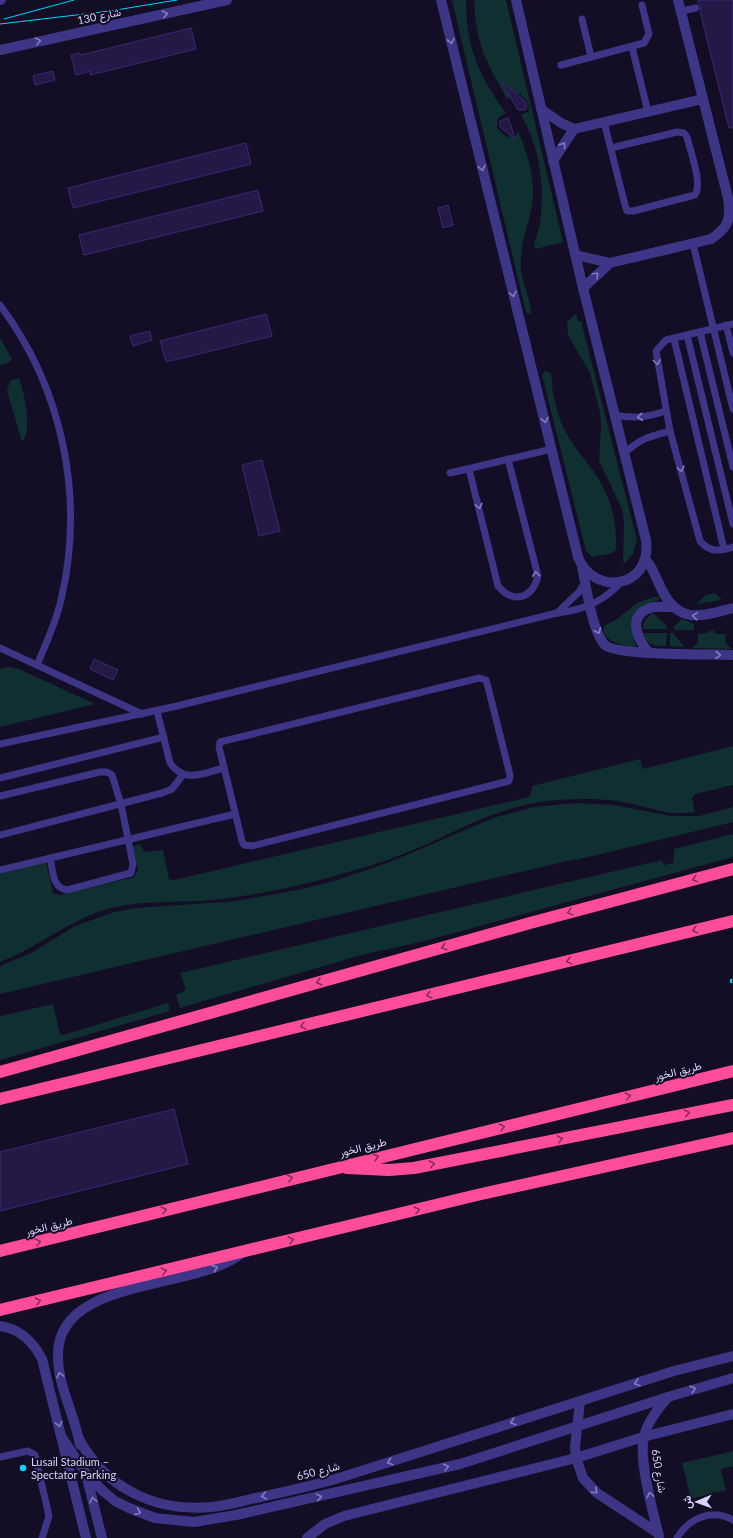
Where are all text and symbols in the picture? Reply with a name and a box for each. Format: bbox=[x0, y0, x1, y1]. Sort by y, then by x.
street label: شارع 130 bbox=[76, 5, 123, 28]
one-way arrow bbox=[162, 10, 168, 18]
one-way arrow bbox=[35, 38, 41, 46]
one-way arrow bbox=[446, 38, 455, 45]
one-way arrow bbox=[558, 142, 565, 149]
one-way arrow bbox=[478, 164, 486, 171]
one-way arrow bbox=[591, 272, 599, 280]
one-way arrow bbox=[509, 291, 517, 297]
one-way arrow bbox=[652, 359, 661, 365]
one-way arrow bbox=[637, 413, 643, 422]
one-way arrow bbox=[540, 417, 548, 423]
one-way arrow bbox=[676, 466, 684, 472]
one-way arrow bbox=[474, 503, 482, 510]
one-way arrow bbox=[532, 571, 541, 577]
one-way arrow bbox=[692, 611, 698, 620]
one-way arrow bbox=[593, 627, 601, 634]
one-way arrow bbox=[715, 650, 721, 659]
one-way arrow bbox=[692, 874, 699, 883]
one-way arrow bbox=[566, 908, 573, 916]
one-way arrow bbox=[692, 925, 699, 934]
one-way arrow bbox=[441, 942, 448, 951]
one-way arrow bbox=[566, 956, 572, 964]
one-way arrow bbox=[316, 978, 323, 986]
one-way arrow bbox=[426, 990, 432, 998]
one-way arrow bbox=[299, 1021, 306, 1029]
street label: طريق الخور bbox=[652, 1058, 703, 1084]
one-way arrow bbox=[624, 1092, 631, 1101]
one-way arrow bbox=[684, 1109, 690, 1118]
one-way arrow bbox=[499, 1123, 505, 1131]
street label: طريق الخور bbox=[337, 1134, 388, 1160]
one-way arrow bbox=[556, 1135, 563, 1143]
one-way arrow bbox=[372, 1154, 379, 1162]
one-way arrow bbox=[429, 1161, 435, 1169]
one-way arrow bbox=[287, 1175, 293, 1183]
one-way arrow bbox=[160, 1206, 167, 1215]
one-way arrow bbox=[413, 1206, 420, 1215]
street label: طريق الخور bbox=[23, 1213, 74, 1239]
one-way arrow bbox=[287, 1237, 294, 1245]
one-way arrow bbox=[35, 1238, 41, 1246]
one-way arrow bbox=[212, 1264, 219, 1272]
one-way arrow bbox=[161, 1267, 167, 1275]
one-way arrow bbox=[35, 1298, 41, 1306]
one-way arrow bbox=[57, 1371, 65, 1378]
one-way arrow bbox=[634, 1378, 641, 1386]
one-way arrow bbox=[689, 1385, 696, 1394]
one-way arrow bbox=[510, 1417, 517, 1426]
one-way arrow bbox=[54, 1420, 63, 1427]
street label: شارع 650 bbox=[648, 1448, 669, 1494]
place label: Lusail Stadium – Spectator Parking bbox=[31, 1455, 116, 1481]
one-way arrow bbox=[386, 1457, 393, 1466]
street label: شارع 650 bbox=[295, 1458, 342, 1484]
marker: Lusail Stadium – Spectator Parking bbox=[18, 1463, 28, 1473]
one-way arrow bbox=[443, 1464, 449, 1472]
north arrow bbox=[677, 1482, 717, 1522]
one-way arrow bbox=[591, 1486, 598, 1493]
one-way arrow bbox=[646, 1491, 655, 1498]
one-way arrow bbox=[261, 1492, 267, 1500]
one-way arrow bbox=[316, 1493, 323, 1501]
text: ش bbox=[680, 1495, 694, 1509]
one-way arrow bbox=[89, 1497, 97, 1503]
one-way arrow bbox=[134, 1507, 141, 1515]

